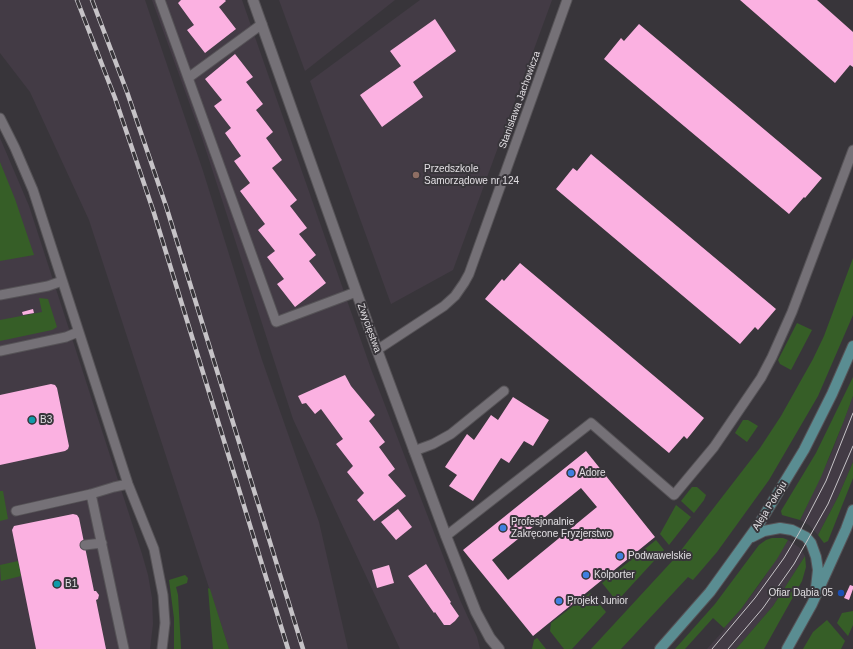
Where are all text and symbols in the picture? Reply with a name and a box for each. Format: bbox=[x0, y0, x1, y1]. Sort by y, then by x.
street label: Stanisława Jachowicza bbox=[497, 50, 543, 150]
place label: Przedszkole Samorządowe nr 124 bbox=[424, 163, 519, 186]
marker: Przedszkole Samorządowe nr 124 bbox=[411, 170, 421, 180]
street label: Zwycięstwa bbox=[355, 302, 383, 354]
place label: B3 bbox=[40, 414, 52, 426]
marker: B3 bbox=[27, 415, 37, 425]
place label: Adore bbox=[579, 467, 606, 479]
marker: Adore bbox=[566, 468, 576, 478]
street label: Aleja Pokoju bbox=[750, 479, 790, 533]
place label: Profesjonalnie Zakręcone Fryzjerstwo bbox=[511, 516, 612, 540]
marker: Profesjonalnie Zakręcone Fryzjerstwo bbox=[498, 523, 508, 533]
place label: Podwawelskie bbox=[628, 550, 691, 562]
marker: Podwawelskie bbox=[615, 551, 625, 561]
place label: Kolporter bbox=[594, 569, 635, 581]
marker: Kolporter bbox=[581, 570, 591, 580]
place label: B1 bbox=[65, 578, 77, 590]
marker: B1 bbox=[52, 579, 62, 589]
place label: Ofiar Dąbia 05 bbox=[769, 587, 833, 599]
marker: Ofiar Dąbia 05 bbox=[836, 588, 846, 598]
place label: Projekt Junior bbox=[567, 595, 628, 607]
marker: Projekt Junior bbox=[554, 596, 564, 606]

